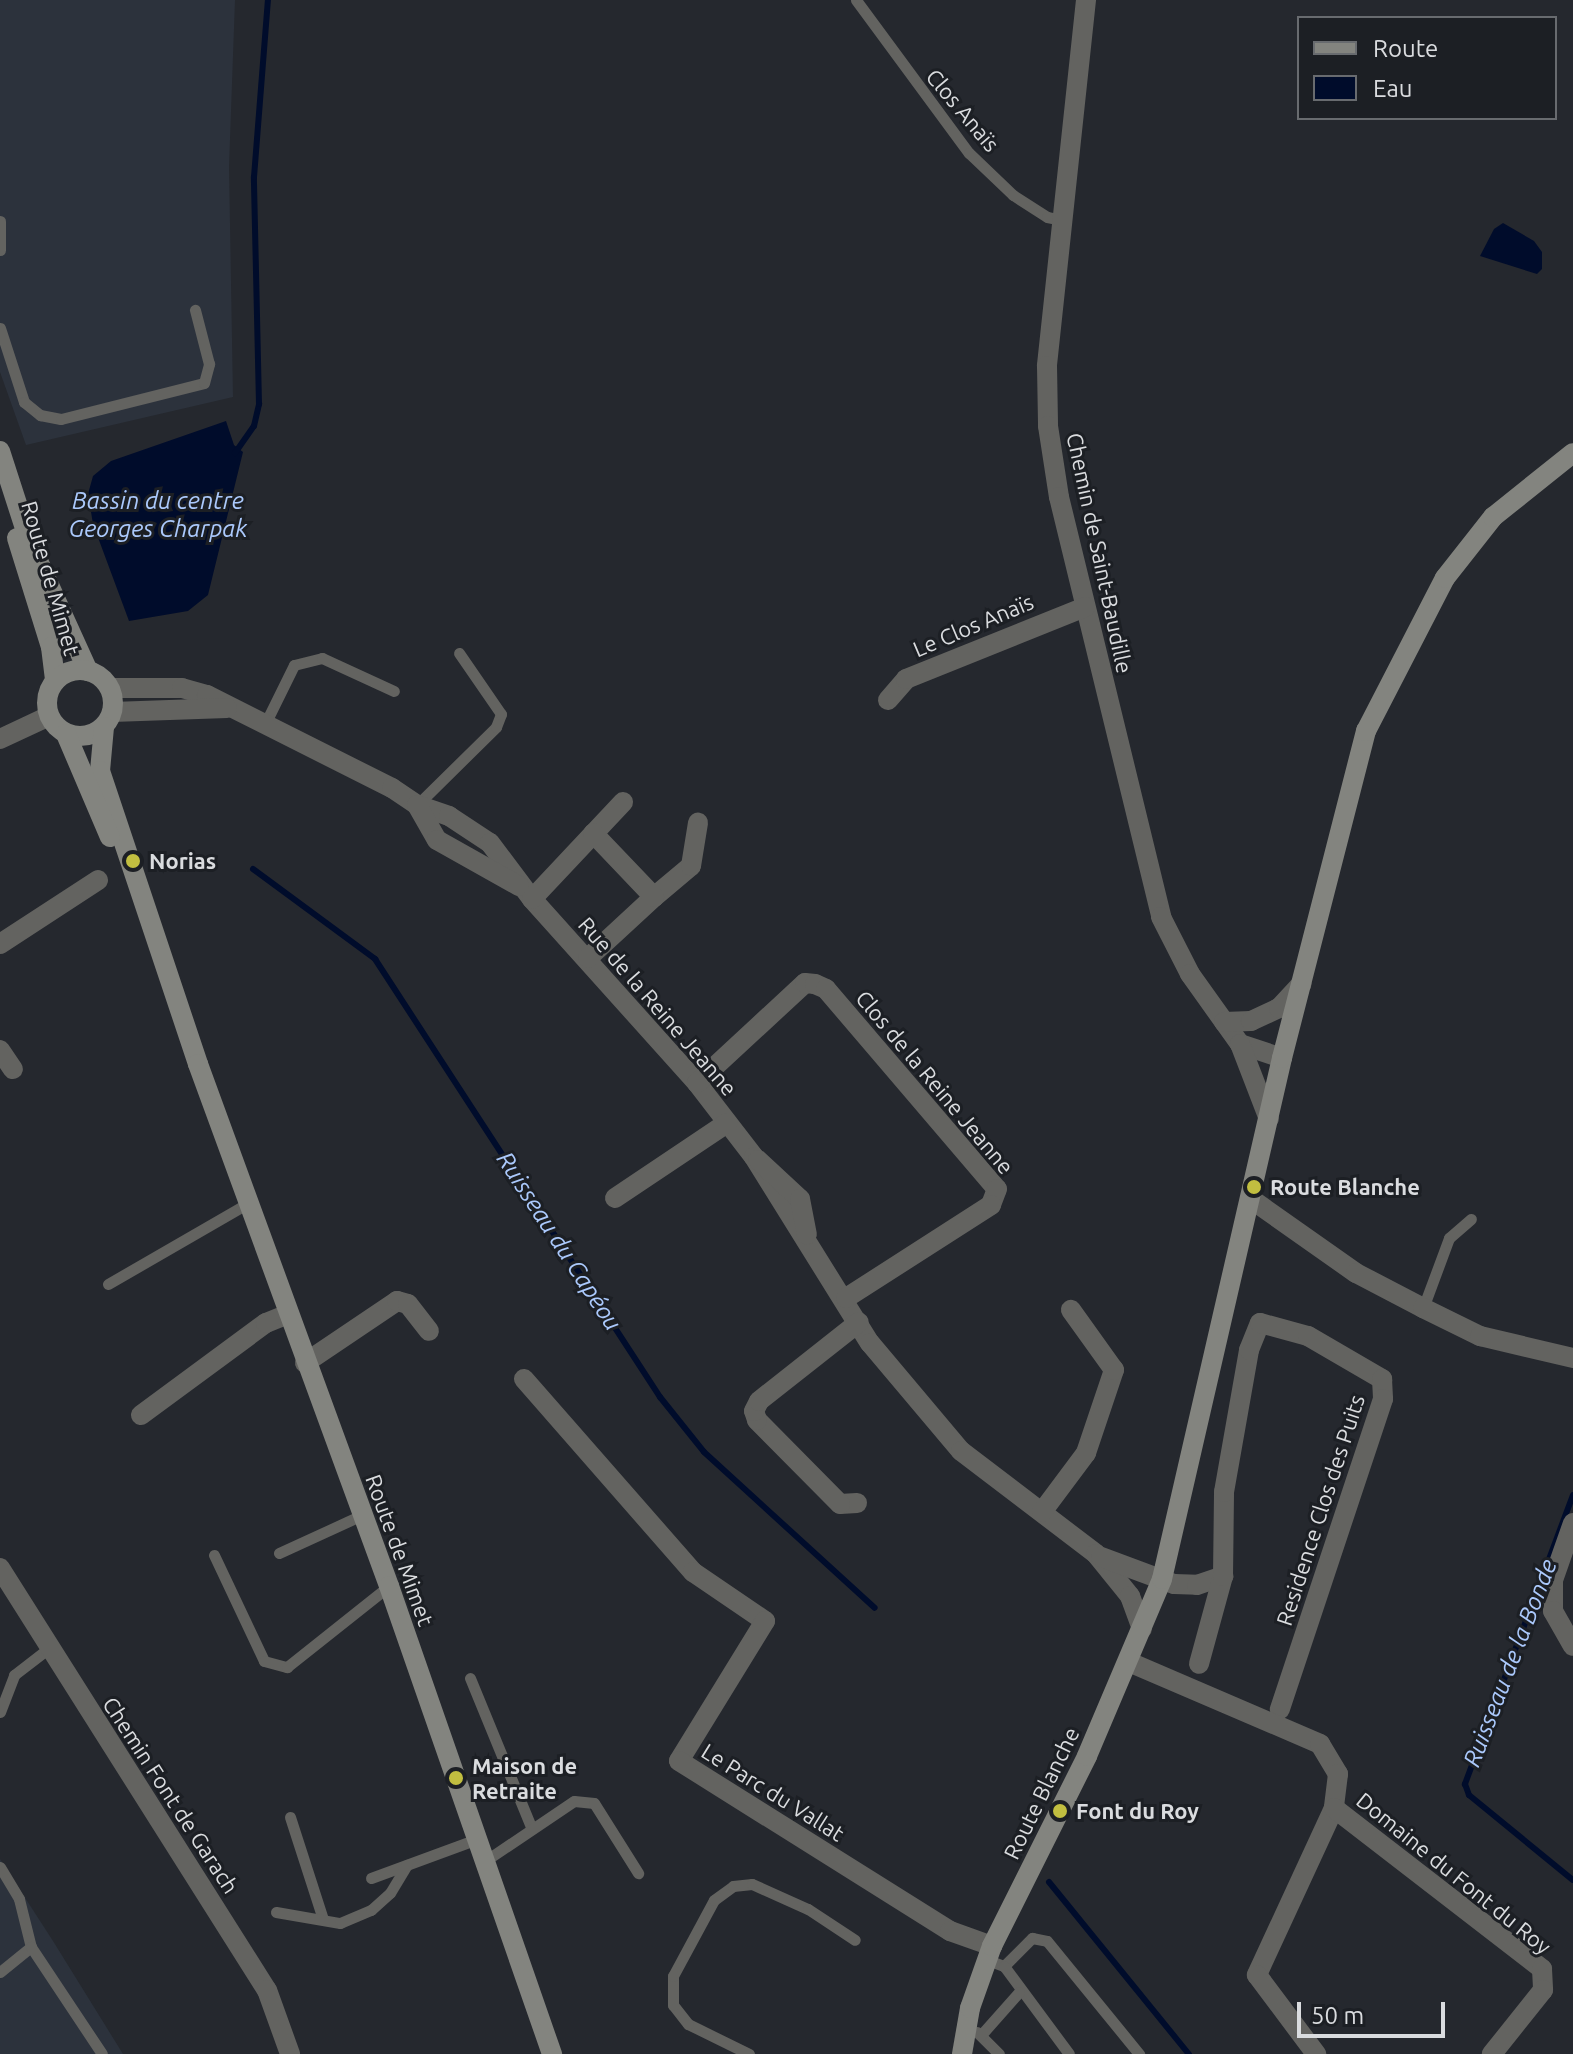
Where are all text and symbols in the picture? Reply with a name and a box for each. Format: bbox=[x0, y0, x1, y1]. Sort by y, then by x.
legend bbox=[1297, 16, 1557, 120]
text: Route bbox=[1373, 35, 1438, 62]
street label: Clos Anaïs bbox=[921, 63, 1005, 157]
text: Eau bbox=[1373, 75, 1412, 102]
street label: Chemin de Saint-Baudille bbox=[1062, 430, 1138, 676]
water label: Bassin du centre Georges Charpak bbox=[68, 487, 248, 543]
street label: Route de Mimet bbox=[16, 498, 86, 658]
street label: Le Clos Anaïs bbox=[909, 588, 1037, 662]
place label: Norias bbox=[149, 848, 216, 874]
marker: Norias bbox=[124, 852, 142, 870]
street label: Rue de la Reine Jeanne bbox=[573, 911, 743, 1101]
street label: Clos de la Reine Jeanne bbox=[851, 985, 1019, 1179]
water label: Ruisseau du Capéou bbox=[490, 1146, 628, 1336]
place label: Route Blanche bbox=[1270, 1174, 1420, 1200]
marker: Route Blanche bbox=[1245, 1178, 1263, 1196]
street label: Residence Clos des Puits bbox=[1270, 1391, 1370, 1629]
street label: Route de Mimet bbox=[360, 1471, 440, 1629]
water label: Ruisseau de la Bonde bbox=[1457, 1555, 1563, 1771]
street label: Chemin Font de Garach bbox=[98, 1692, 244, 1898]
street label: Route Blanche bbox=[998, 1723, 1084, 1863]
street label: Le Parc du Vallat bbox=[697, 1738, 849, 1846]
place label: Maison de Retraite bbox=[472, 1752, 577, 1804]
marker: Maison de Retraite bbox=[447, 1769, 465, 1787]
street label: Domaine du Font du Roy bbox=[1351, 1786, 1557, 1960]
place label: Font du Roy bbox=[1076, 1798, 1199, 1824]
marker: Font du Roy bbox=[1051, 1802, 1069, 1820]
scale bar bbox=[1301, 1986, 1449, 2036]
text: 50 m bbox=[1311, 2002, 1364, 2029]

